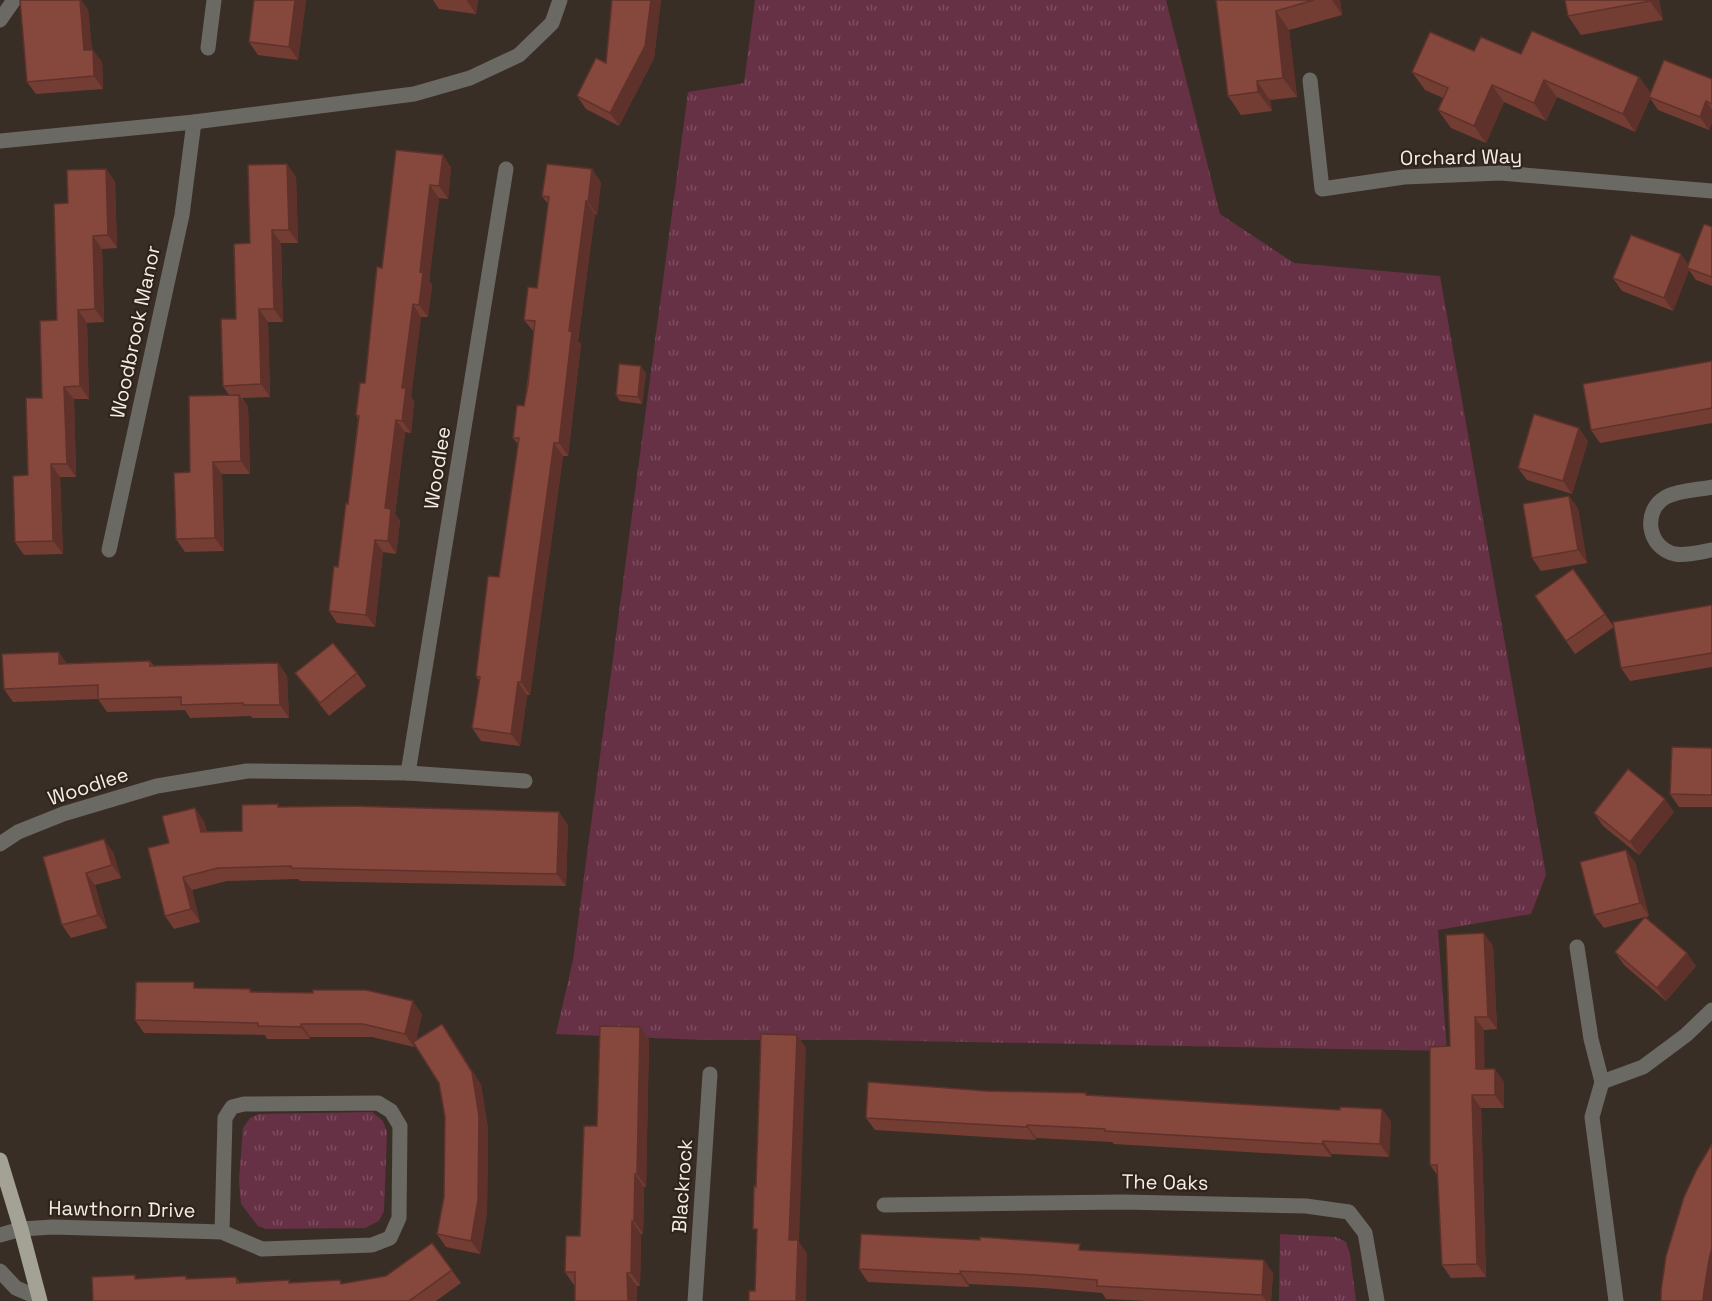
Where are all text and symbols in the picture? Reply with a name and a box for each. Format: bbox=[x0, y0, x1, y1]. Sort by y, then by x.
street label: Orchard Way bbox=[1400, 143, 1522, 171]
street label: Woodbrook Manor bbox=[104, 243, 166, 421]
street label: Woodlee bbox=[418, 425, 456, 511]
street label: Woodlee bbox=[44, 761, 132, 811]
street label: Blackrock bbox=[666, 1138, 698, 1234]
street label: The Oaks bbox=[1121, 1168, 1209, 1196]
street label: Hawthorn Drive bbox=[48, 1195, 196, 1223]

